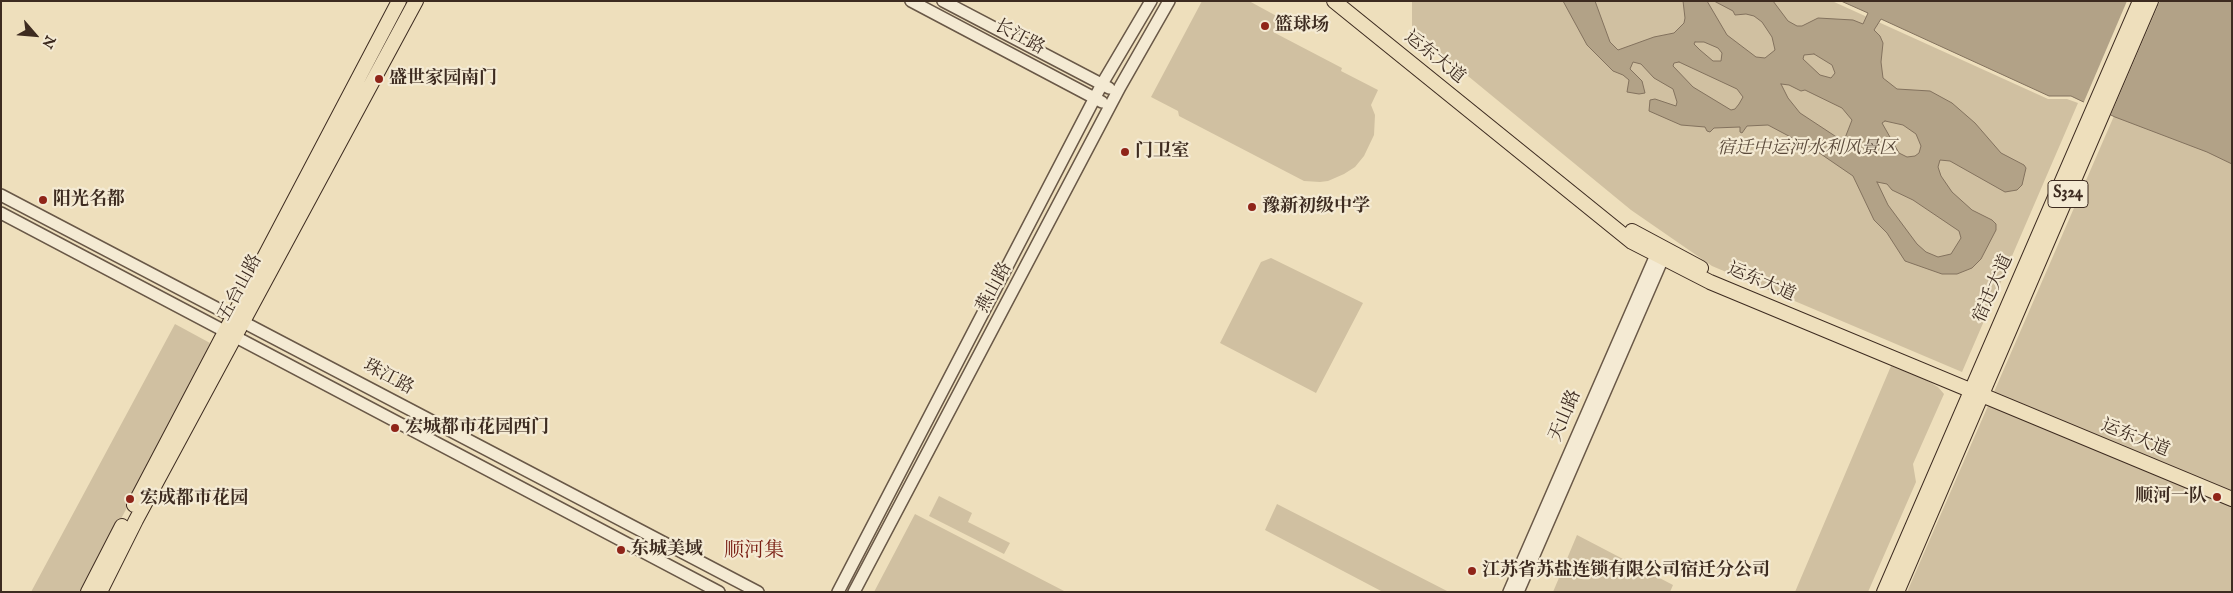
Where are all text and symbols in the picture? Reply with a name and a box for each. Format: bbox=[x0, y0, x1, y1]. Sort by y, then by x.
north arrow bbox=[10, 10, 60, 60]
place label: 篮球场 bbox=[1275, 15, 1329, 37]
street label: 长江路 bbox=[990, 16, 1048, 60]
marker: 篮球场 bbox=[1259, 20, 1271, 32]
street label: 运东大道 bbox=[1399, 27, 1469, 89]
text: N bbox=[38, 32, 59, 51]
place label: 盛世家园南门 bbox=[389, 68, 497, 90]
marker: 盛世家园南门 bbox=[373, 73, 385, 85]
park label: 宿迁中运河水利风景区 bbox=[1717, 138, 1897, 160]
place label: 门卫室 bbox=[1135, 141, 1189, 163]
marker: 门卫室 bbox=[1119, 146, 1131, 158]
road number: S324 bbox=[2048, 180, 2088, 208]
place label: 阳光名都 bbox=[53, 189, 125, 211]
marker: 阳光名都 bbox=[37, 194, 49, 206]
place label: 豫新初级中学 bbox=[1262, 196, 1370, 218]
marker: 豫新初级中学 bbox=[1246, 201, 1258, 213]
street label: 五台山路 bbox=[215, 251, 267, 325]
street label: 宿迁大道 bbox=[1969, 252, 2019, 326]
street label: 燕山路 bbox=[973, 259, 1017, 317]
street label: 运东大道 bbox=[1724, 259, 1798, 307]
street label: 珠江路 bbox=[359, 356, 417, 400]
street label: 天山路 bbox=[1546, 387, 1586, 445]
street label: 运东大道 bbox=[2098, 416, 2172, 462]
place label: 宏城都市花园西门 bbox=[405, 417, 549, 439]
marker: 宏城都市花园西门 bbox=[389, 422, 401, 434]
place label: 顺河一队 bbox=[2135, 486, 2207, 508]
place label: 宏成都市花园 bbox=[140, 488, 248, 510]
marker: 顺河一队 bbox=[2211, 491, 2223, 503]
marker: 宏成都市花园 bbox=[124, 493, 136, 505]
place label: 东城美域 bbox=[631, 539, 703, 561]
district label: 顺河集 bbox=[724, 540, 784, 564]
marker: 东城美域 bbox=[615, 544, 627, 556]
place label: 江苏省苏盐连锁有限公司宿迁分公司 bbox=[1482, 560, 1770, 582]
marker: 江苏省苏盐连锁有限公司宿迁分公司 bbox=[1466, 565, 1478, 577]

